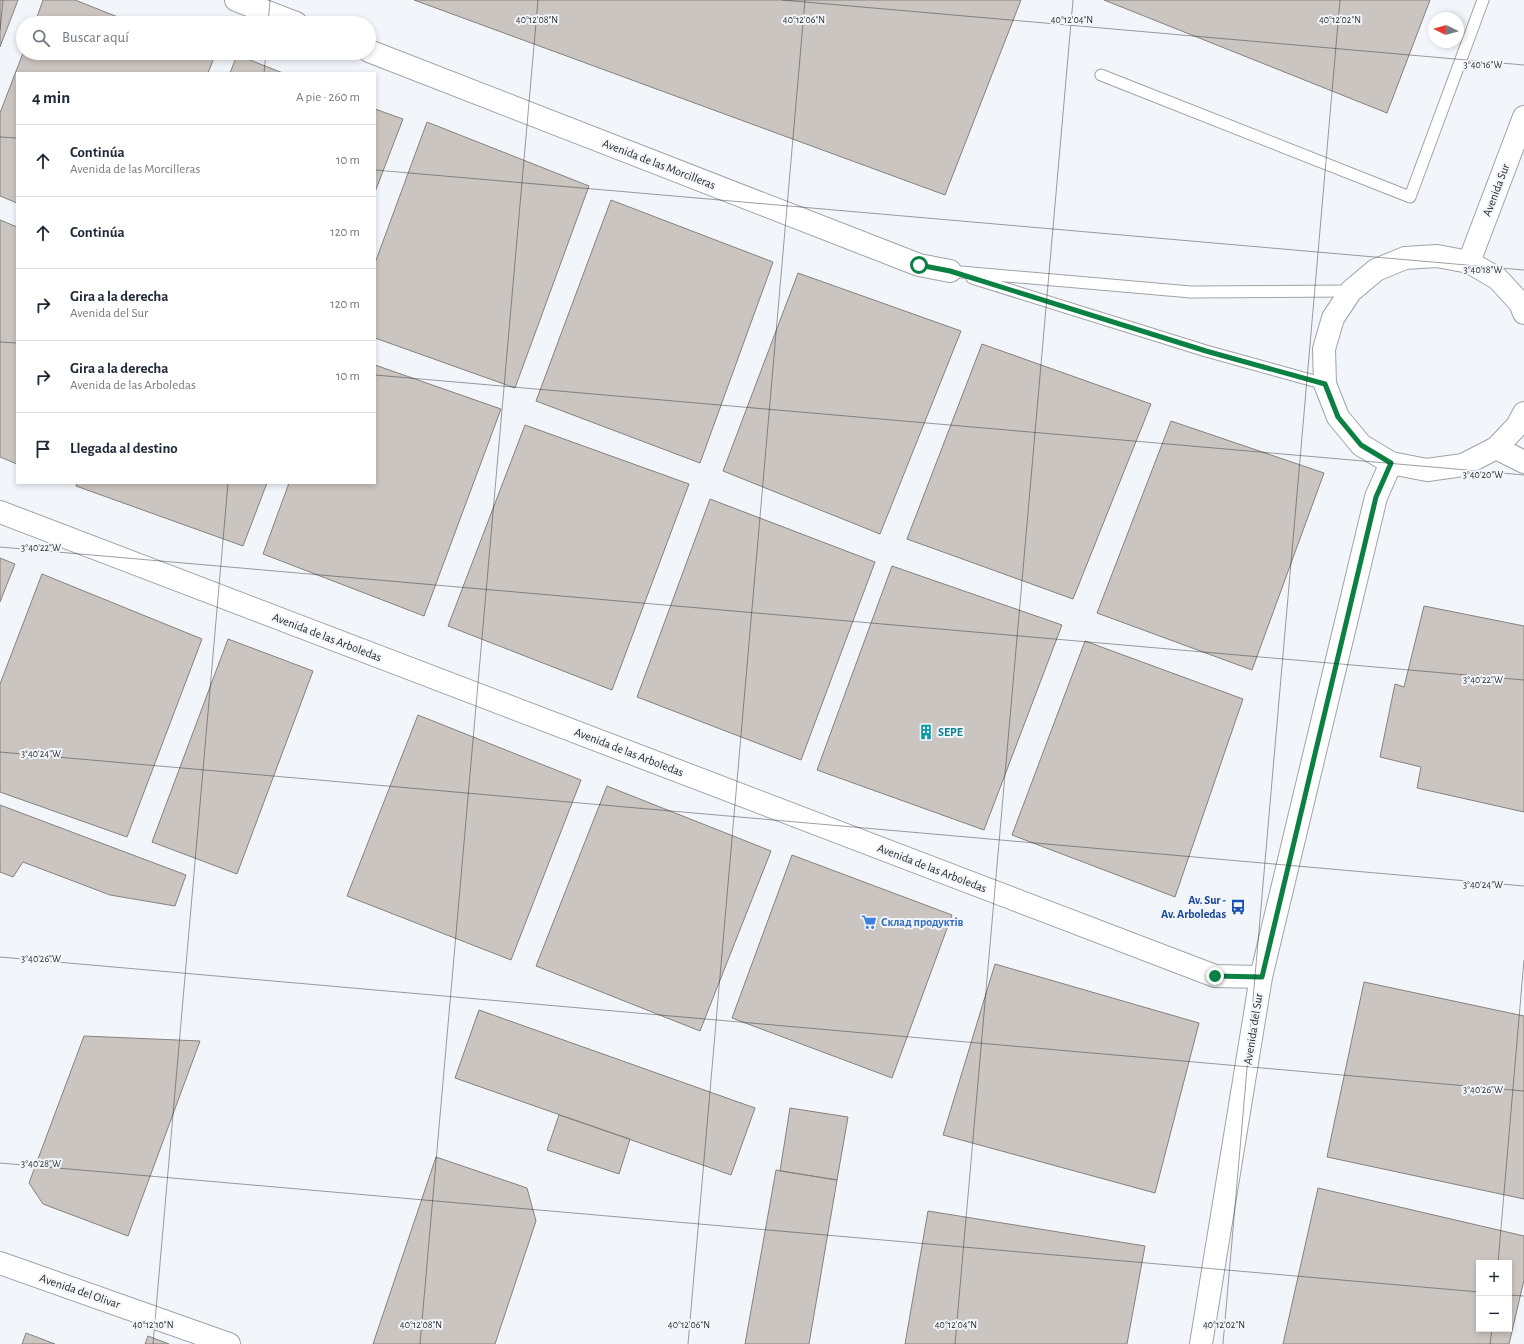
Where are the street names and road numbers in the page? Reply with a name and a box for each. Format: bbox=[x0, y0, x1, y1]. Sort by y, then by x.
street label: Avenida de las Morcilleras bbox=[601, 137, 717, 191]
street label: Avenida Sur bbox=[1480, 162, 1512, 218]
street label: Avenida de las Arboledas bbox=[271, 611, 383, 663]
street label: Avenida de las Arboledas bbox=[573, 726, 685, 778]
street label: Avenida de las Arboledas bbox=[876, 842, 988, 894]
street label: Avenida del Sur bbox=[1241, 992, 1265, 1066]
street label: Avenida del Olivar bbox=[38, 1272, 122, 1310]

